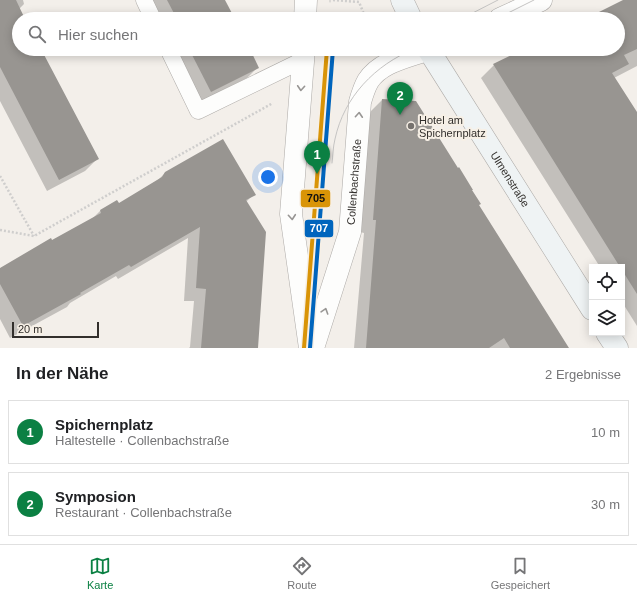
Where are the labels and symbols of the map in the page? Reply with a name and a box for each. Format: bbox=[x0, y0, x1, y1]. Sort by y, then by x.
pin: 2 bbox=[387, 82, 413, 115]
one-way arrow bbox=[296, 85, 305, 91]
one-way arrow bbox=[354, 112, 363, 118]
place label: Hotel am Spichernplatz bbox=[419, 114, 486, 139]
marker: Hotel am Spichernplatz bbox=[406, 121, 416, 131]
street label: Collenbachstraße bbox=[345, 138, 363, 225]
pin: 1 bbox=[304, 141, 330, 174]
street label: Ulmenstraße bbox=[488, 149, 532, 209]
your location bbox=[258, 167, 278, 187]
line badge: 705 bbox=[300, 189, 331, 208]
text: 705 bbox=[307, 192, 325, 204]
one-way arrow bbox=[287, 214, 296, 221]
line badge: 707 bbox=[304, 219, 334, 238]
text: 707 bbox=[310, 222, 328, 234]
one-way arrow bbox=[320, 308, 328, 315]
scale bar bbox=[12, 320, 99, 339]

